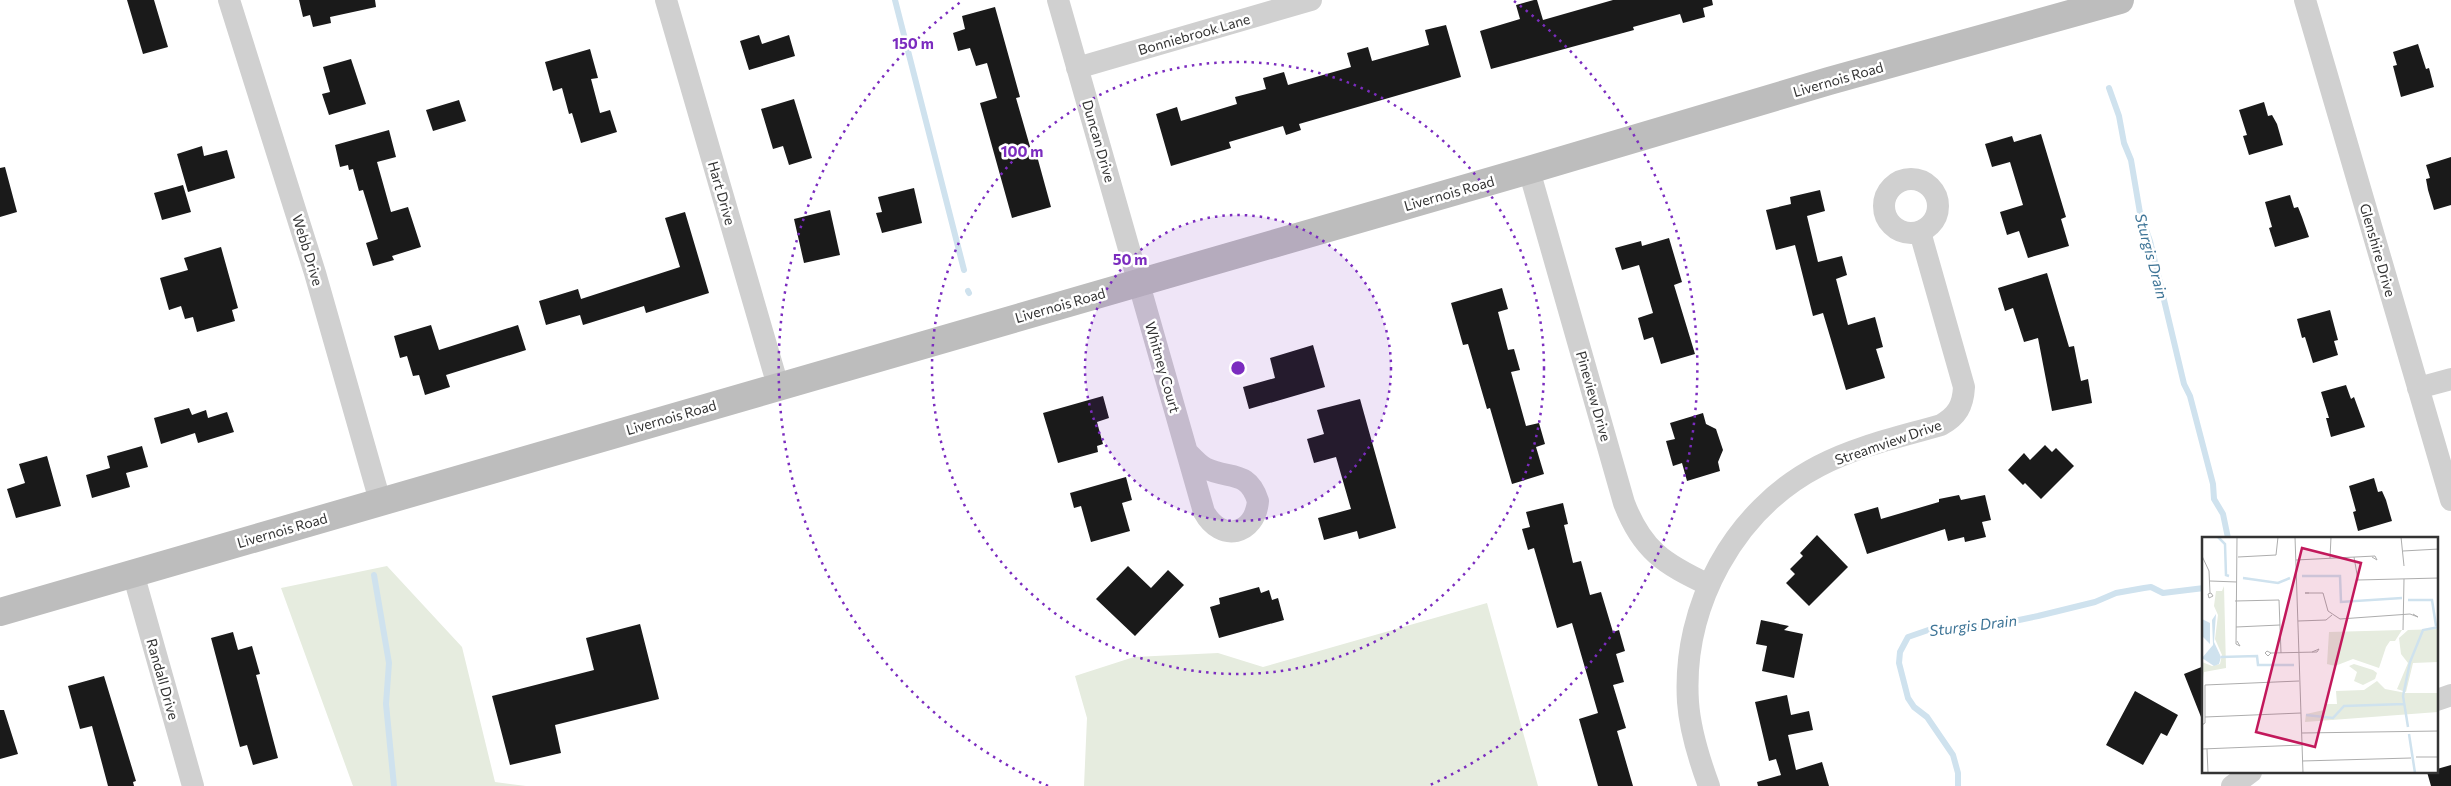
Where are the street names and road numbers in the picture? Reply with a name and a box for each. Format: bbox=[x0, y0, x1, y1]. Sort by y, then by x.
street label: Bonniebrook Lane bbox=[1136, 10, 1252, 58]
street label: Livernois Road bbox=[1791, 58, 1885, 100]
street label: Duncan Drive bbox=[1079, 98, 1119, 184]
street label: Hart Drive bbox=[705, 159, 739, 227]
street label: Livernois Road bbox=[1402, 172, 1496, 214]
street label: Glenshire Drive bbox=[2357, 201, 2399, 299]
street label: Webb Drive bbox=[289, 212, 327, 288]
street label: Livernois Road bbox=[1013, 284, 1107, 326]
street label: Whitney Court bbox=[1142, 320, 1184, 415]
street label: Pineview Drive bbox=[1573, 349, 1615, 443]
street label: Livernois Road bbox=[624, 396, 718, 438]
street label: Streamview Drive bbox=[1832, 416, 1944, 468]
street label: Livernois Road bbox=[235, 509, 329, 551]
street label: Randall Drive bbox=[143, 636, 183, 722]

